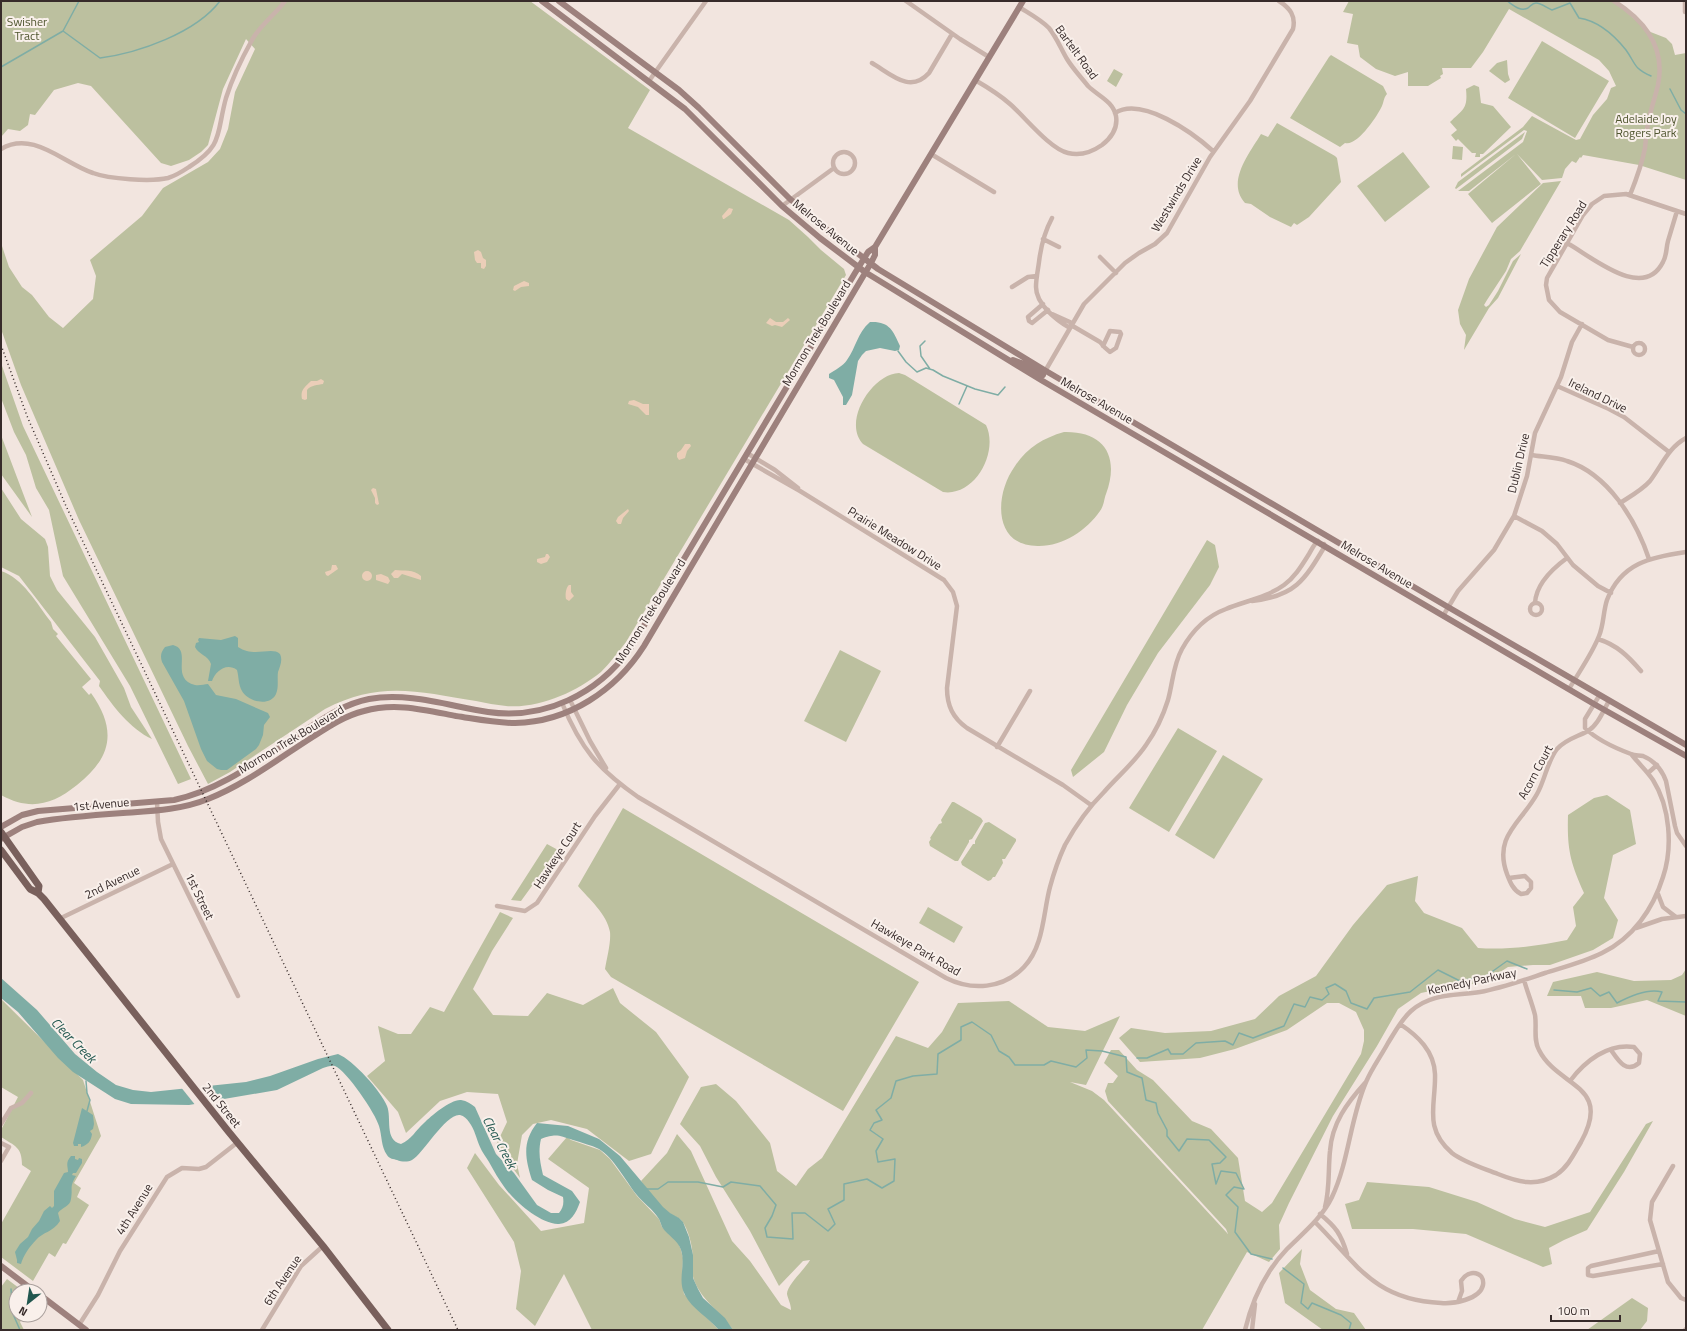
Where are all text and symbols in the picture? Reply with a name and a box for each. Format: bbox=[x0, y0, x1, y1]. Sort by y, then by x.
park label: Swisher Tract bbox=[7, 12, 47, 45]
street label: Bartelt Road bbox=[1051, 21, 1103, 83]
park label: Adelaide Joy Rogers Park bbox=[1615, 109, 1677, 142]
street label: Westwinds Drive bbox=[1146, 153, 1206, 235]
street label: Melrose Avenue bbox=[789, 194, 863, 260]
street label: Tipperary Road bbox=[1535, 197, 1591, 271]
street label: Mormon Trek Boulevard bbox=[777, 276, 855, 390]
street label: Melrose Avenue bbox=[1057, 372, 1137, 428]
street label: Ireland Drive bbox=[1565, 373, 1631, 417]
street label: Dublin Drive bbox=[1502, 431, 1534, 495]
street label: Prairie Meadow Drive bbox=[844, 501, 946, 575]
street label: Melrose Avenue bbox=[1337, 535, 1417, 593]
street label: Mormon Trek Boulevard bbox=[610, 555, 690, 667]
street label: Mormon Trek Boulevard bbox=[234, 700, 348, 778]
street label: Acorn Court bbox=[1513, 741, 1558, 803]
street label: 1st Avenue bbox=[72, 792, 130, 816]
street label: Hawkeye Court bbox=[528, 817, 586, 892]
street label: 2nd Avenue bbox=[81, 860, 143, 904]
street label: 1st Street bbox=[180, 869, 220, 923]
street label: Hawkeye Park Road bbox=[868, 914, 964, 980]
street label: Kennedy Parkway bbox=[1426, 962, 1518, 1000]
water label: Clear Creek bbox=[47, 1013, 103, 1069]
street label: 2nd Street bbox=[198, 1078, 247, 1132]
water label: Clear Creek bbox=[478, 1112, 523, 1174]
street label: 4th Avenue bbox=[111, 1180, 157, 1238]
street label: 6th Avenue bbox=[258, 1251, 306, 1309]
north arrow bbox=[8, 1283, 48, 1323]
scale bar bbox=[1551, 1297, 1620, 1323]
text: 100 m bbox=[1557, 1301, 1590, 1320]
text: N bbox=[16, 1303, 30, 1320]

